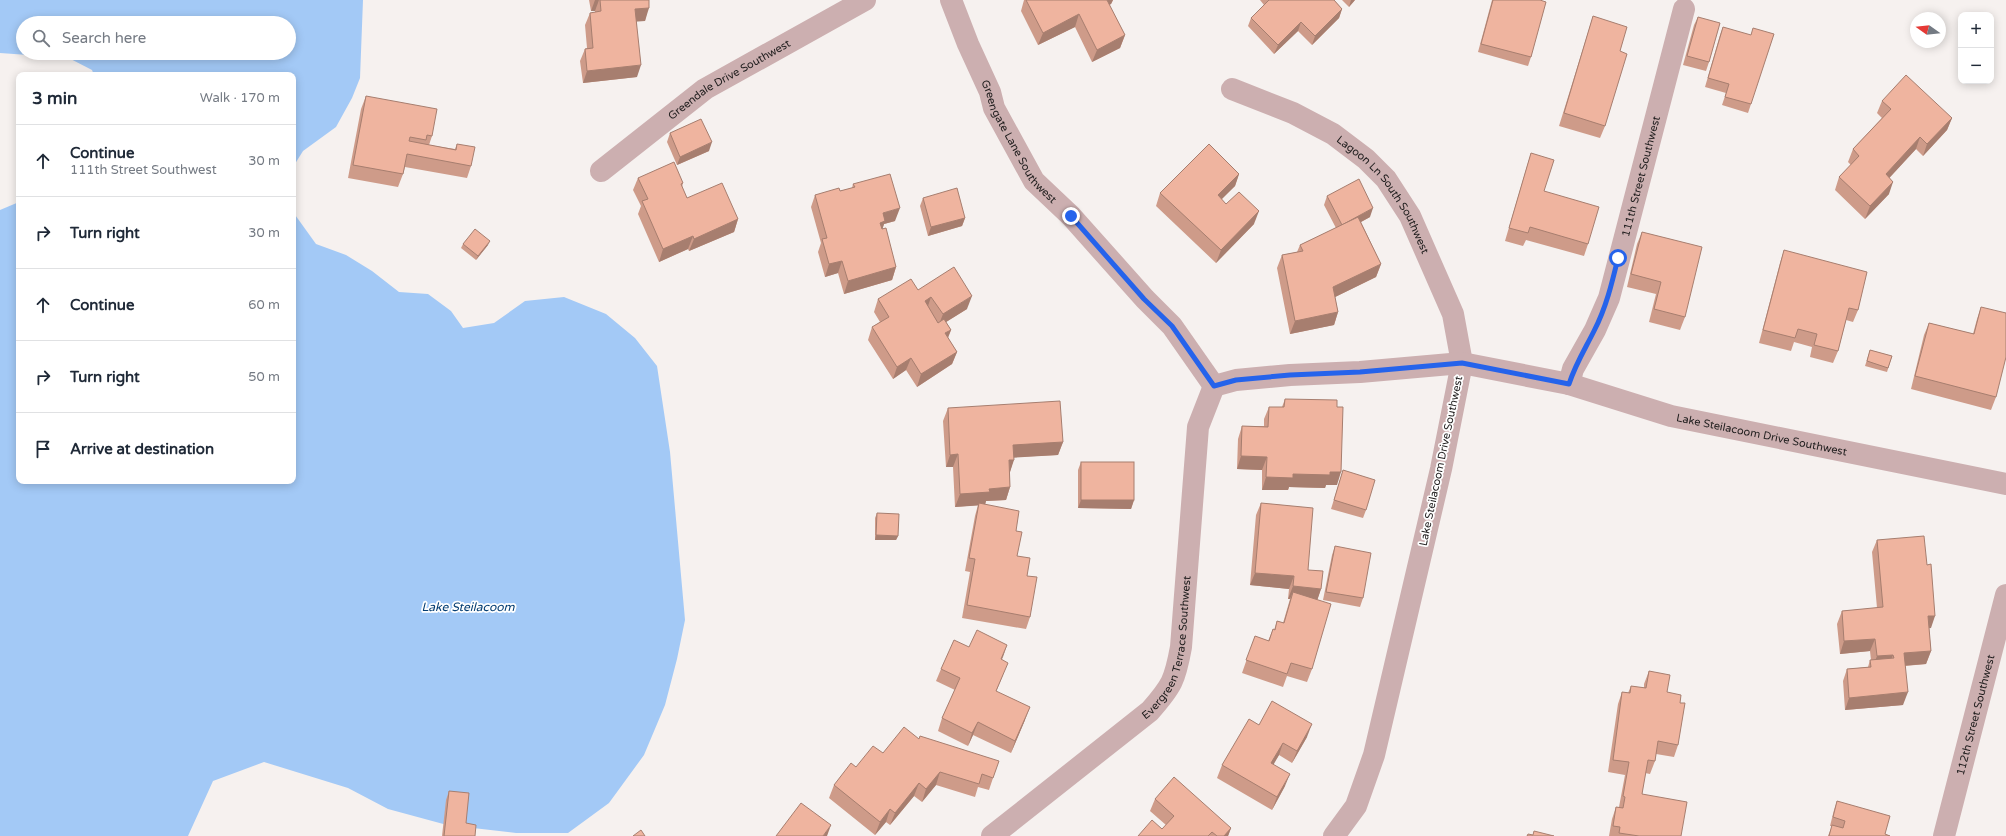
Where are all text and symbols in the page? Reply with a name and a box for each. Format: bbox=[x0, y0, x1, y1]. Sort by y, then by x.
north arrow bbox=[1910, 12, 1946, 48]
map controls bbox=[1958, 12, 1994, 84]
button: + bbox=[1958, 12, 1994, 48]
search box bbox=[16, 16, 296, 60]
icon: search bbox=[30, 27, 52, 49]
text: Search here bbox=[62, 29, 146, 47]
street label: Greendale Drive Southwest bbox=[665, 36, 793, 122]
button: − bbox=[1958, 48, 1994, 84]
street label: Greengate Lane Southwest bbox=[979, 78, 1060, 206]
text: 3 min bbox=[32, 88, 77, 109]
text: Walk · 170 m bbox=[200, 90, 280, 106]
street label: 111th Street Southwest bbox=[1619, 115, 1662, 238]
street label: Lagoon Ln South Southwest bbox=[1334, 133, 1432, 256]
text: Continue bbox=[70, 144, 134, 162]
icon: ahead bbox=[32, 150, 54, 172]
text: 30 m bbox=[248, 153, 280, 169]
text: 111th Street Southwest bbox=[70, 162, 217, 178]
route end bbox=[1062, 207, 1080, 225]
icon: right bbox=[32, 222, 54, 244]
text: Turn right bbox=[70, 224, 140, 242]
text: 30 m bbox=[248, 225, 280, 241]
route start bbox=[1609, 249, 1627, 267]
icon: ahead bbox=[32, 294, 54, 316]
text: Continue bbox=[70, 296, 134, 314]
text: 60 m bbox=[248, 297, 280, 313]
icon: right bbox=[32, 366, 54, 388]
text: Turn right bbox=[70, 368, 140, 386]
text: 50 m bbox=[248, 369, 280, 385]
street label: Lake Steilacoom Drive Southwest bbox=[1417, 375, 1465, 547]
street label: Lake Steilacoom Drive Southwest bbox=[1675, 411, 1848, 458]
icon: arrive bbox=[32, 438, 54, 460]
text: Arrive at destination bbox=[70, 440, 214, 458]
street label: Evergreen Terrace Southwest bbox=[1139, 575, 1193, 722]
water label: Lake Steilacoom bbox=[421, 600, 516, 614]
street label: 112th Street Southwest bbox=[1953, 653, 1997, 777]

